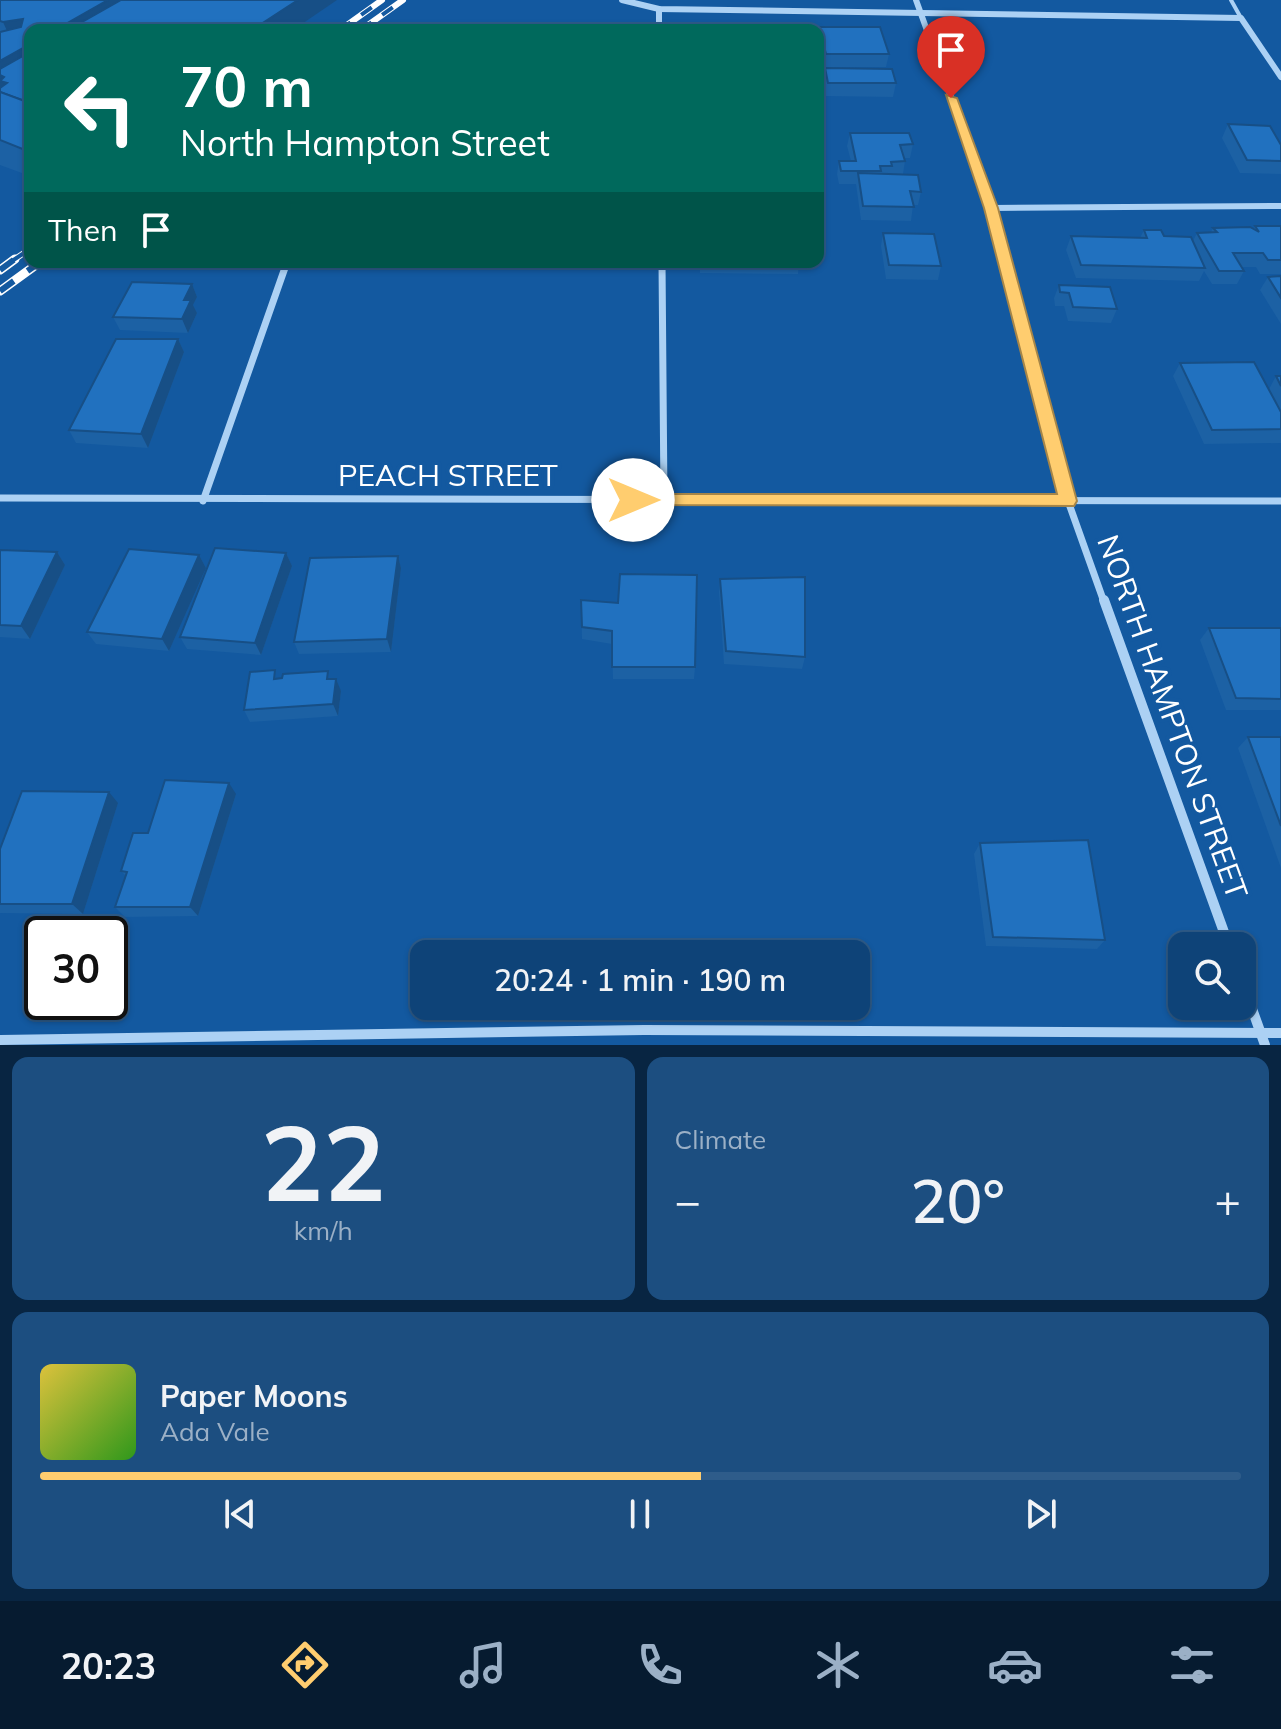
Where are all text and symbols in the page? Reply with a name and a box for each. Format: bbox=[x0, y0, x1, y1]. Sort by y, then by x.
pin bbox=[917, 16, 985, 98]
icon: arrive bbox=[929, 28, 973, 72]
text: 70 m bbox=[180, 51, 313, 121]
icon: left bbox=[48, 56, 152, 160]
text: North Hampton Street bbox=[180, 120, 550, 165]
icon: arrive bbox=[134, 208, 178, 252]
text: Then bbox=[48, 211, 118, 249]
street label: PEACH STREET bbox=[338, 456, 558, 494]
position arrow bbox=[591, 458, 675, 542]
street label: NORTH HAMPTON STREET bbox=[1089, 529, 1257, 904]
speed limit sign: 30 bbox=[24, 916, 128, 1020]
map controls bbox=[1168, 932, 1256, 1020]
button: search bbox=[1168, 932, 1256, 1020]
text: 20:24 · 1 min · 190 m bbox=[494, 961, 786, 999]
text: 22 bbox=[261, 1096, 386, 1227]
text: Climate bbox=[675, 1123, 766, 1156]
text: 20° bbox=[911, 1163, 1005, 1238]
text: − bbox=[675, 1173, 701, 1228]
text: + bbox=[1215, 1173, 1241, 1228]
text: km/h bbox=[294, 1214, 353, 1247]
text: Paper Moons bbox=[160, 1377, 348, 1415]
text: Ada Vale bbox=[160, 1415, 270, 1448]
icon: previous bbox=[218, 1492, 262, 1536]
icon: pause bbox=[618, 1492, 662, 1536]
icon: next bbox=[1019, 1492, 1063, 1536]
icon: directions bbox=[277, 1637, 333, 1693]
icon: music bbox=[455, 1637, 511, 1693]
icon: phone bbox=[632, 1637, 688, 1693]
icon: climate bbox=[810, 1637, 866, 1693]
icon: car bbox=[987, 1637, 1043, 1693]
icon: filters bbox=[1164, 1637, 1220, 1693]
text: 20:23 bbox=[61, 1643, 156, 1688]

